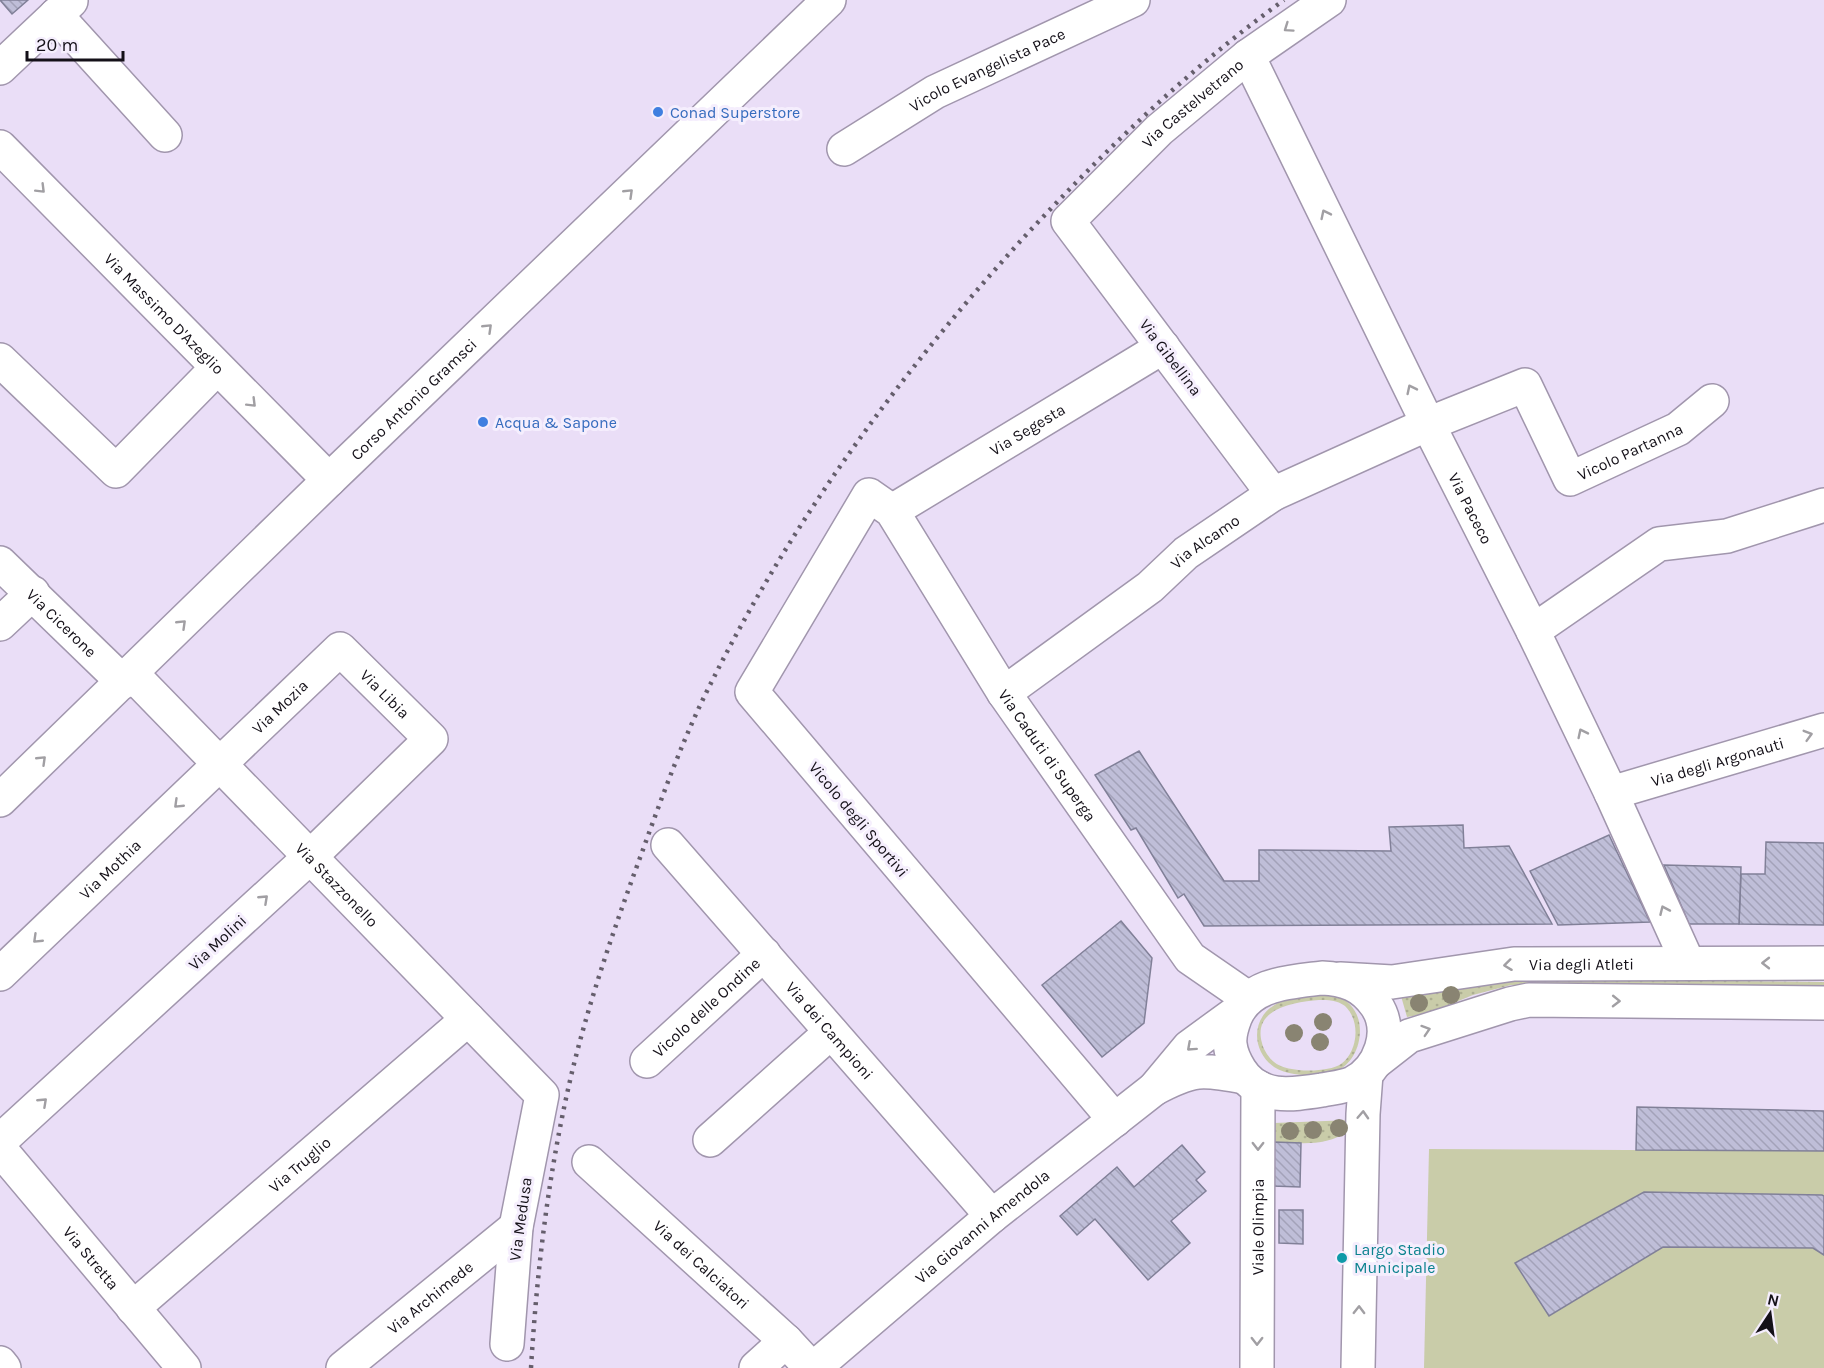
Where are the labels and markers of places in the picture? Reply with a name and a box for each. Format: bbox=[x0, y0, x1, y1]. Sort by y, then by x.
place label: Conad Superstore bbox=[670, 103, 800, 122]
marker: Conad Superstore bbox=[651, 105, 665, 119]
place label: Acqua & Sapone bbox=[495, 413, 617, 432]
marker: Acqua & Sapone bbox=[476, 415, 490, 429]
place label: Largo Stadio Municipale bbox=[1354, 1240, 1445, 1277]
marker: Largo Stadio Municipale bbox=[1335, 1251, 1349, 1265]

